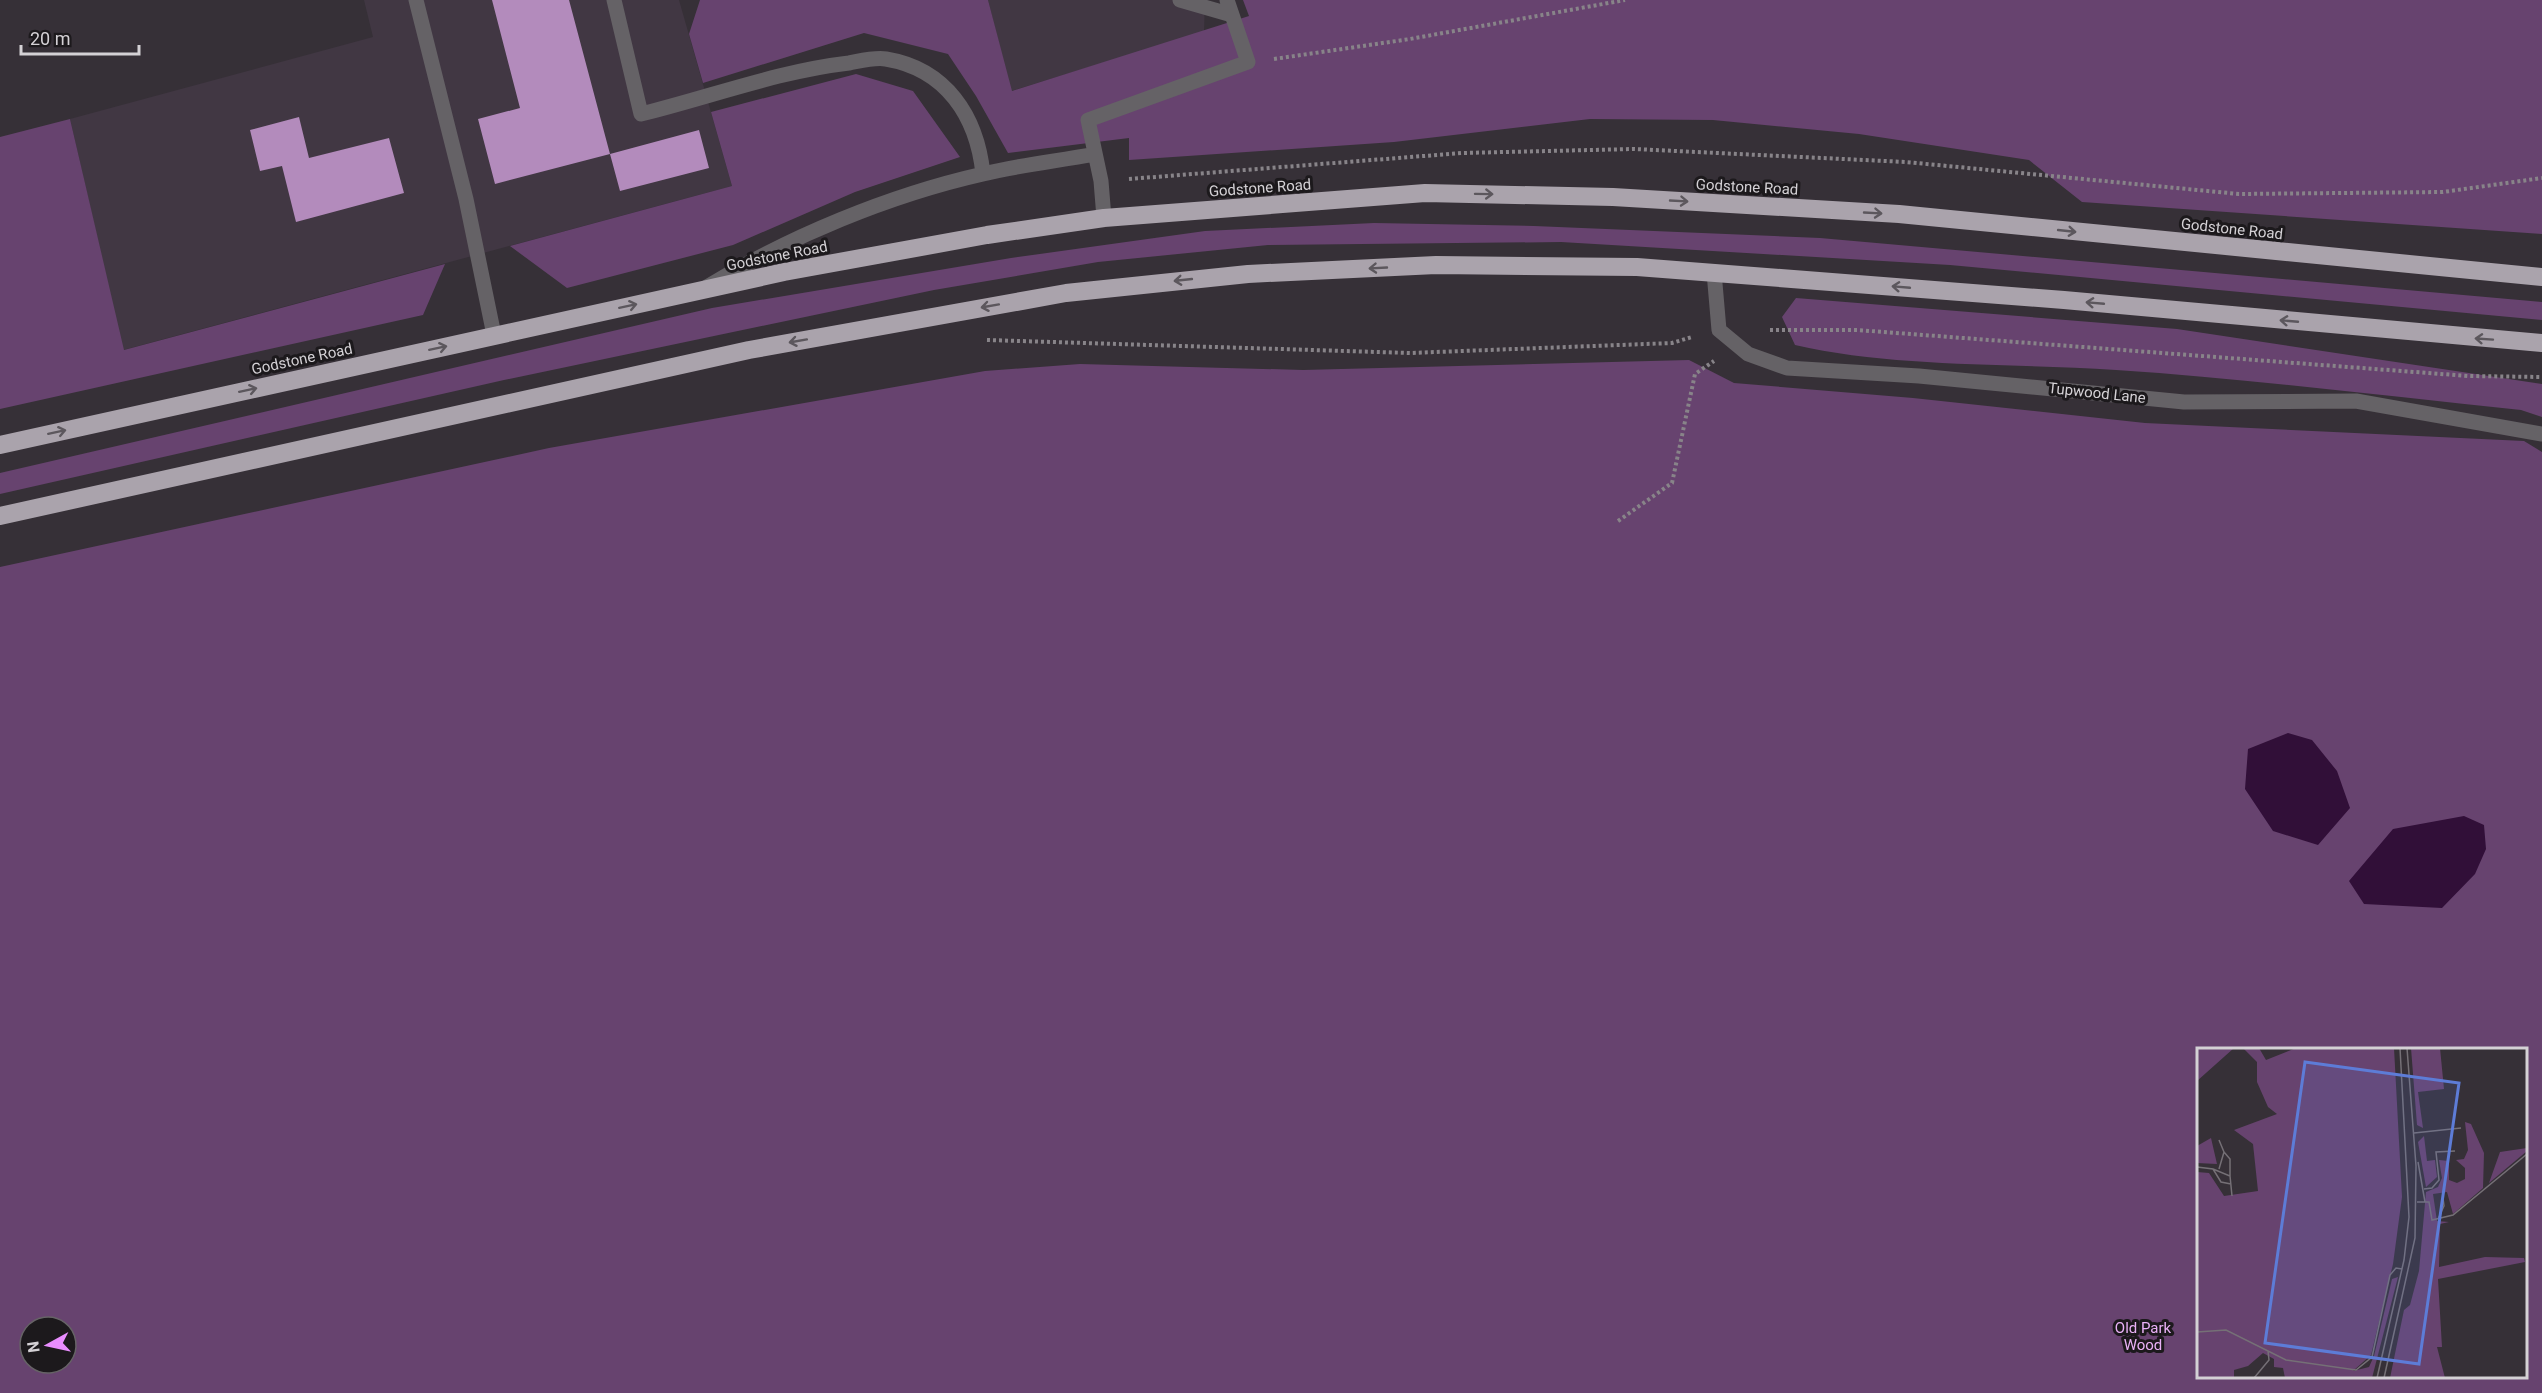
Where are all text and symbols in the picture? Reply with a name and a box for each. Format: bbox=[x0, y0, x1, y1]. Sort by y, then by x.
scale bar bbox=[21, 18, 140, 56]
text: 20 m bbox=[30, 28, 70, 49]
street label: Godstone Road bbox=[1208, 175, 1312, 201]
street label: Godstone Road bbox=[1695, 175, 1799, 199]
one-way arrow bbox=[1473, 189, 1493, 200]
one-way arrow bbox=[1668, 196, 1688, 207]
one-way arrow bbox=[1863, 207, 1883, 218]
street label: Godstone Road bbox=[2180, 215, 2284, 243]
one-way arrow bbox=[2057, 226, 2077, 237]
street label: Godstone Road bbox=[725, 237, 829, 275]
one-way arrow bbox=[1368, 262, 1388, 273]
one-way arrow bbox=[1174, 275, 1194, 286]
one-way arrow bbox=[1891, 281, 1911, 292]
one-way arrow bbox=[2086, 297, 2106, 308]
one-way arrow bbox=[618, 300, 638, 311]
one-way arrow bbox=[981, 301, 1000, 312]
one-way arrow bbox=[2280, 315, 2300, 326]
one-way arrow bbox=[2474, 333, 2494, 344]
one-way arrow bbox=[789, 336, 808, 347]
street label: Godstone Road bbox=[250, 340, 354, 378]
one-way arrow bbox=[428, 342, 447, 353]
street label: Tupwood Lane bbox=[2047, 379, 2147, 407]
one-way arrow bbox=[237, 384, 257, 395]
one-way arrow bbox=[47, 426, 66, 437]
inset map bbox=[2197, 1048, 2527, 1378]
north arrow bbox=[18, 1315, 78, 1375]
park label: Old Park Wood bbox=[2115, 1319, 2172, 1354]
text: N bbox=[23, 1340, 44, 1354]

